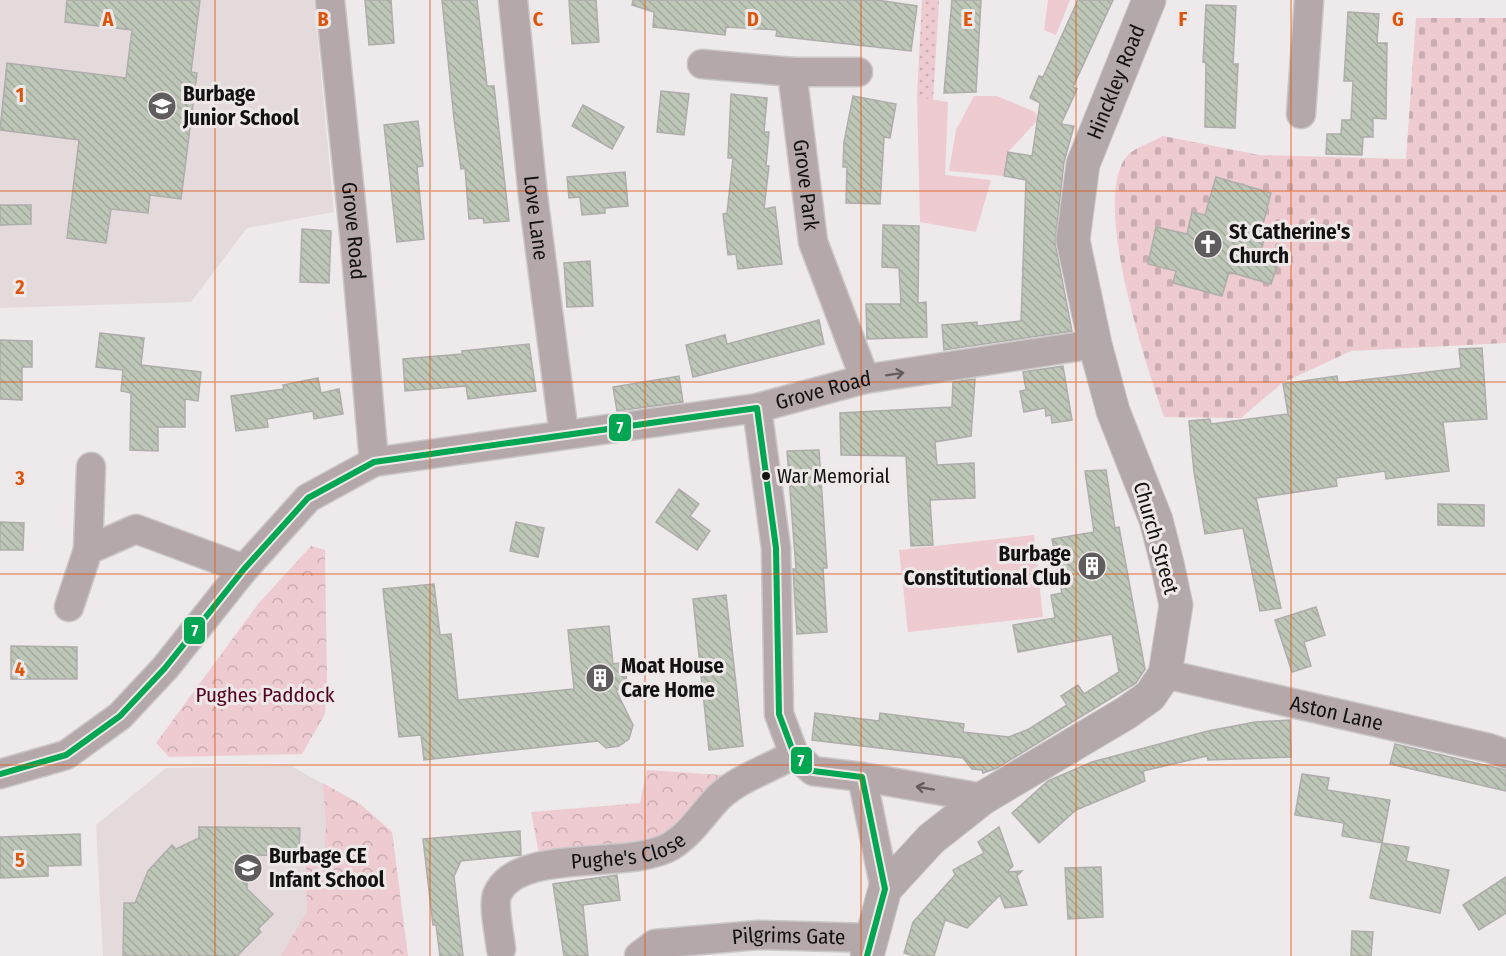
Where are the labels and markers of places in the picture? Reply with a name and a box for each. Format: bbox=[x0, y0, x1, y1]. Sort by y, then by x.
place label: Burbage Junior School bbox=[182, 81, 299, 131]
school or university icon: Burbage Junior School bbox=[146, 90, 178, 122]
place label: St Catherine's Church bbox=[1229, 219, 1350, 269]
church icon: St Catherine's Church bbox=[1192, 228, 1224, 260]
place label: War Memorial bbox=[777, 464, 890, 488]
marker: War Memorial bbox=[760, 470, 772, 482]
place label: Burbage Constitutional Club bbox=[904, 541, 1071, 591]
building icon: Burbage Constitutional Club bbox=[1076, 550, 1108, 582]
place label: Moat House Care Home bbox=[621, 653, 724, 703]
building icon: Moat House Care Home bbox=[584, 662, 616, 694]
place label: Burbage CE Infant School bbox=[269, 843, 385, 893]
school or university icon: Burbage CE Infant School bbox=[232, 852, 264, 884]

